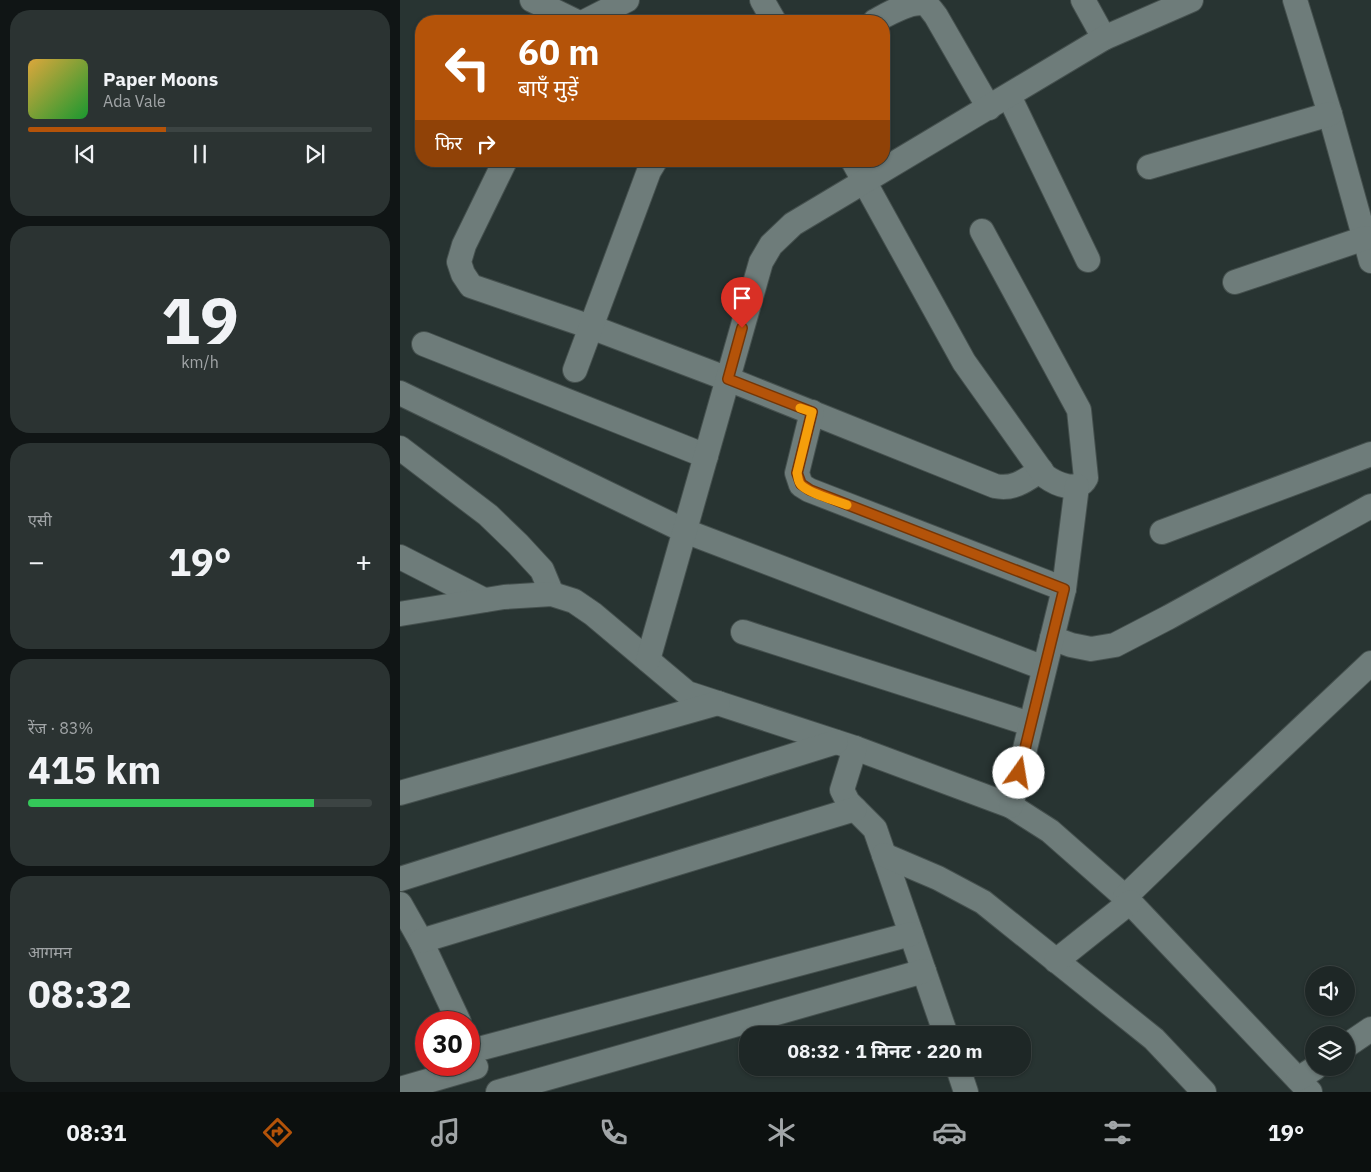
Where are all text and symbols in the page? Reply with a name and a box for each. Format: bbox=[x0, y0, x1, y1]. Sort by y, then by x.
text: 60 m bbox=[518, 29, 600, 75]
icon: left bbox=[435, 35, 500, 100]
text: Paper Moons bbox=[103, 67, 218, 91]
text: बाएँ मुड़ें bbox=[518, 73, 579, 102]
text: Ada Vale bbox=[103, 91, 166, 111]
icon: right bbox=[472, 130, 500, 158]
text: फिर bbox=[435, 131, 462, 155]
icon: previous bbox=[71, 140, 99, 168]
icon: pause bbox=[186, 140, 214, 168]
icon: next bbox=[301, 140, 329, 168]
text: 19 bbox=[161, 277, 239, 362]
pin bbox=[721, 277, 763, 328]
icon: arrive bbox=[728, 284, 756, 312]
text: km/h bbox=[181, 352, 219, 372]
text: एसी bbox=[28, 510, 52, 530]
text: 19° bbox=[168, 537, 232, 586]
text: − bbox=[28, 543, 45, 580]
text: + bbox=[355, 543, 372, 580]
text: रेंज · 83% bbox=[28, 718, 93, 738]
text: 415 km bbox=[28, 745, 161, 794]
position arrow bbox=[992, 746, 1044, 798]
text: आगमन bbox=[28, 942, 72, 962]
map controls bbox=[1305, 966, 1355, 1076]
button: sound bbox=[1305, 966, 1355, 1016]
text: 08:32 bbox=[28, 969, 132, 1018]
speed limit sign: 30 bbox=[415, 1011, 480, 1076]
button: layers bbox=[1305, 1026, 1355, 1076]
text: 08:32 · 1 मिनट · 220 m bbox=[788, 1039, 982, 1063]
icon: directions bbox=[260, 1115, 295, 1150]
icon: music bbox=[428, 1115, 463, 1150]
icon: phone bbox=[596, 1115, 631, 1150]
icon: climate bbox=[764, 1115, 799, 1150]
icon: car bbox=[932, 1115, 967, 1150]
icon: filters bbox=[1100, 1115, 1135, 1150]
text: 08:31 bbox=[67, 1118, 127, 1147]
text: 19° bbox=[1268, 1118, 1304, 1147]

